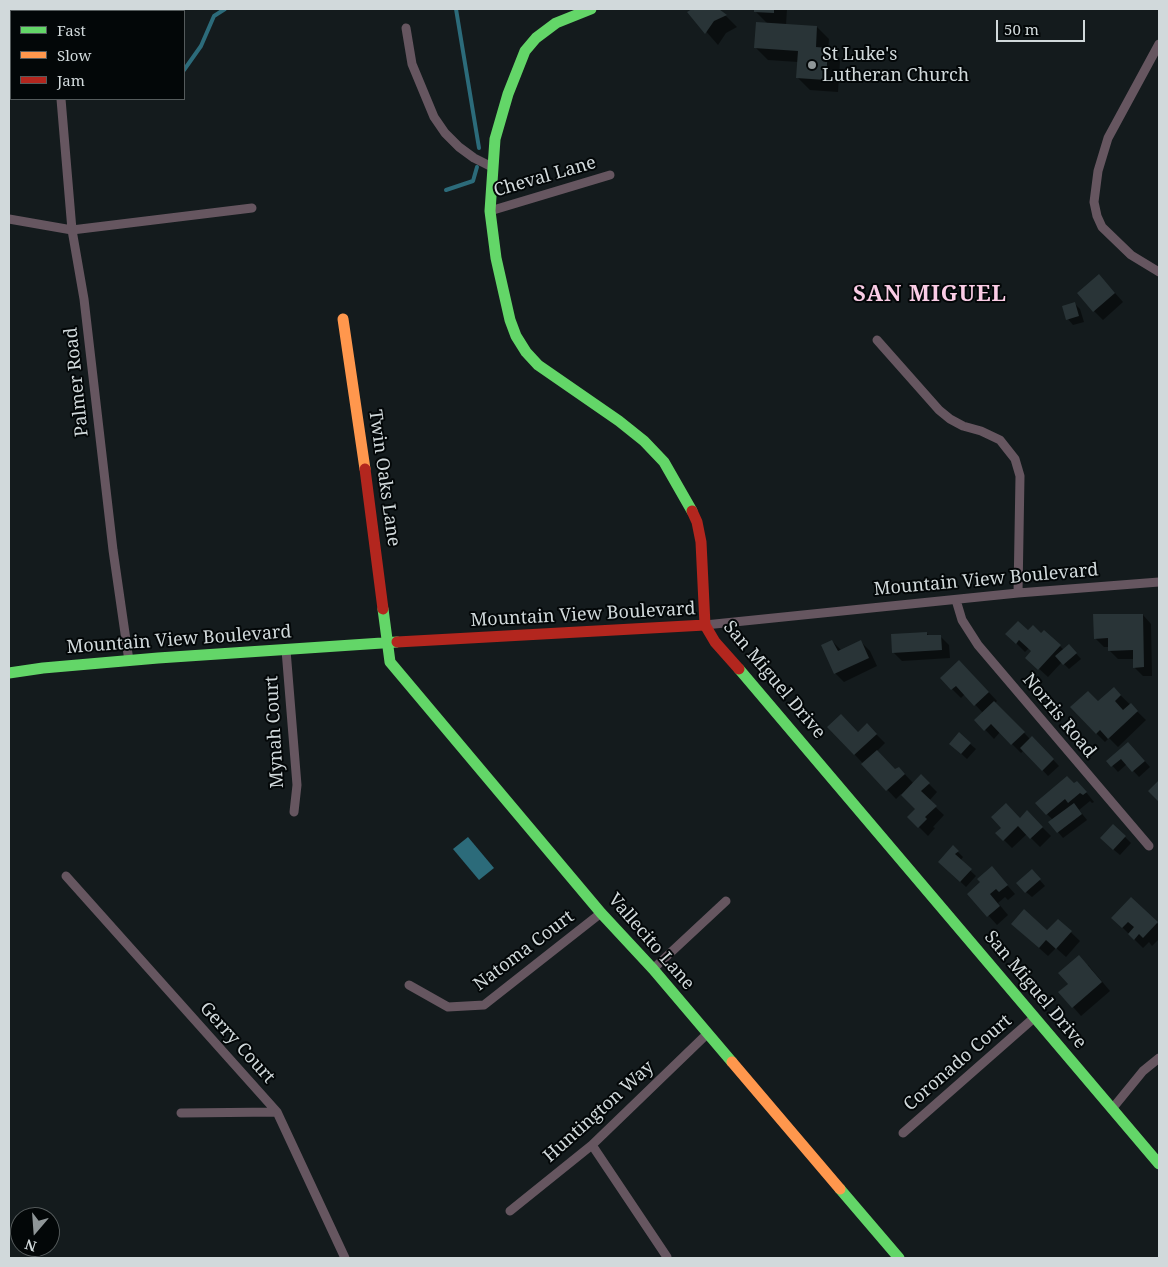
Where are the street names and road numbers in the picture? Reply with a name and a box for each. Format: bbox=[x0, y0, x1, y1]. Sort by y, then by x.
street label: Cheval Lane bbox=[491, 152, 599, 202]
street label: Palmer Road bbox=[61, 326, 93, 438]
street label: Twin Oaks Lane bbox=[364, 408, 404, 548]
street label: Mountain View Boulevard bbox=[873, 559, 1099, 601]
street label: Mountain View Boulevard bbox=[470, 598, 696, 632]
street label: San Miguel Drive bbox=[718, 617, 830, 743]
street label: Mountain View Boulevard bbox=[66, 621, 292, 659]
street label: Norris Road bbox=[1018, 670, 1100, 762]
street label: Mynah Court bbox=[261, 675, 289, 789]
street label: Vallecito Lane bbox=[603, 889, 699, 995]
street label: Natoma Court bbox=[470, 906, 578, 996]
street label: San Miguel Drive bbox=[979, 927, 1091, 1053]
street label: Gerry Court bbox=[195, 998, 279, 1088]
street label: Coronado Court bbox=[900, 1010, 1016, 1116]
street label: Huntington Way bbox=[539, 1057, 659, 1167]

